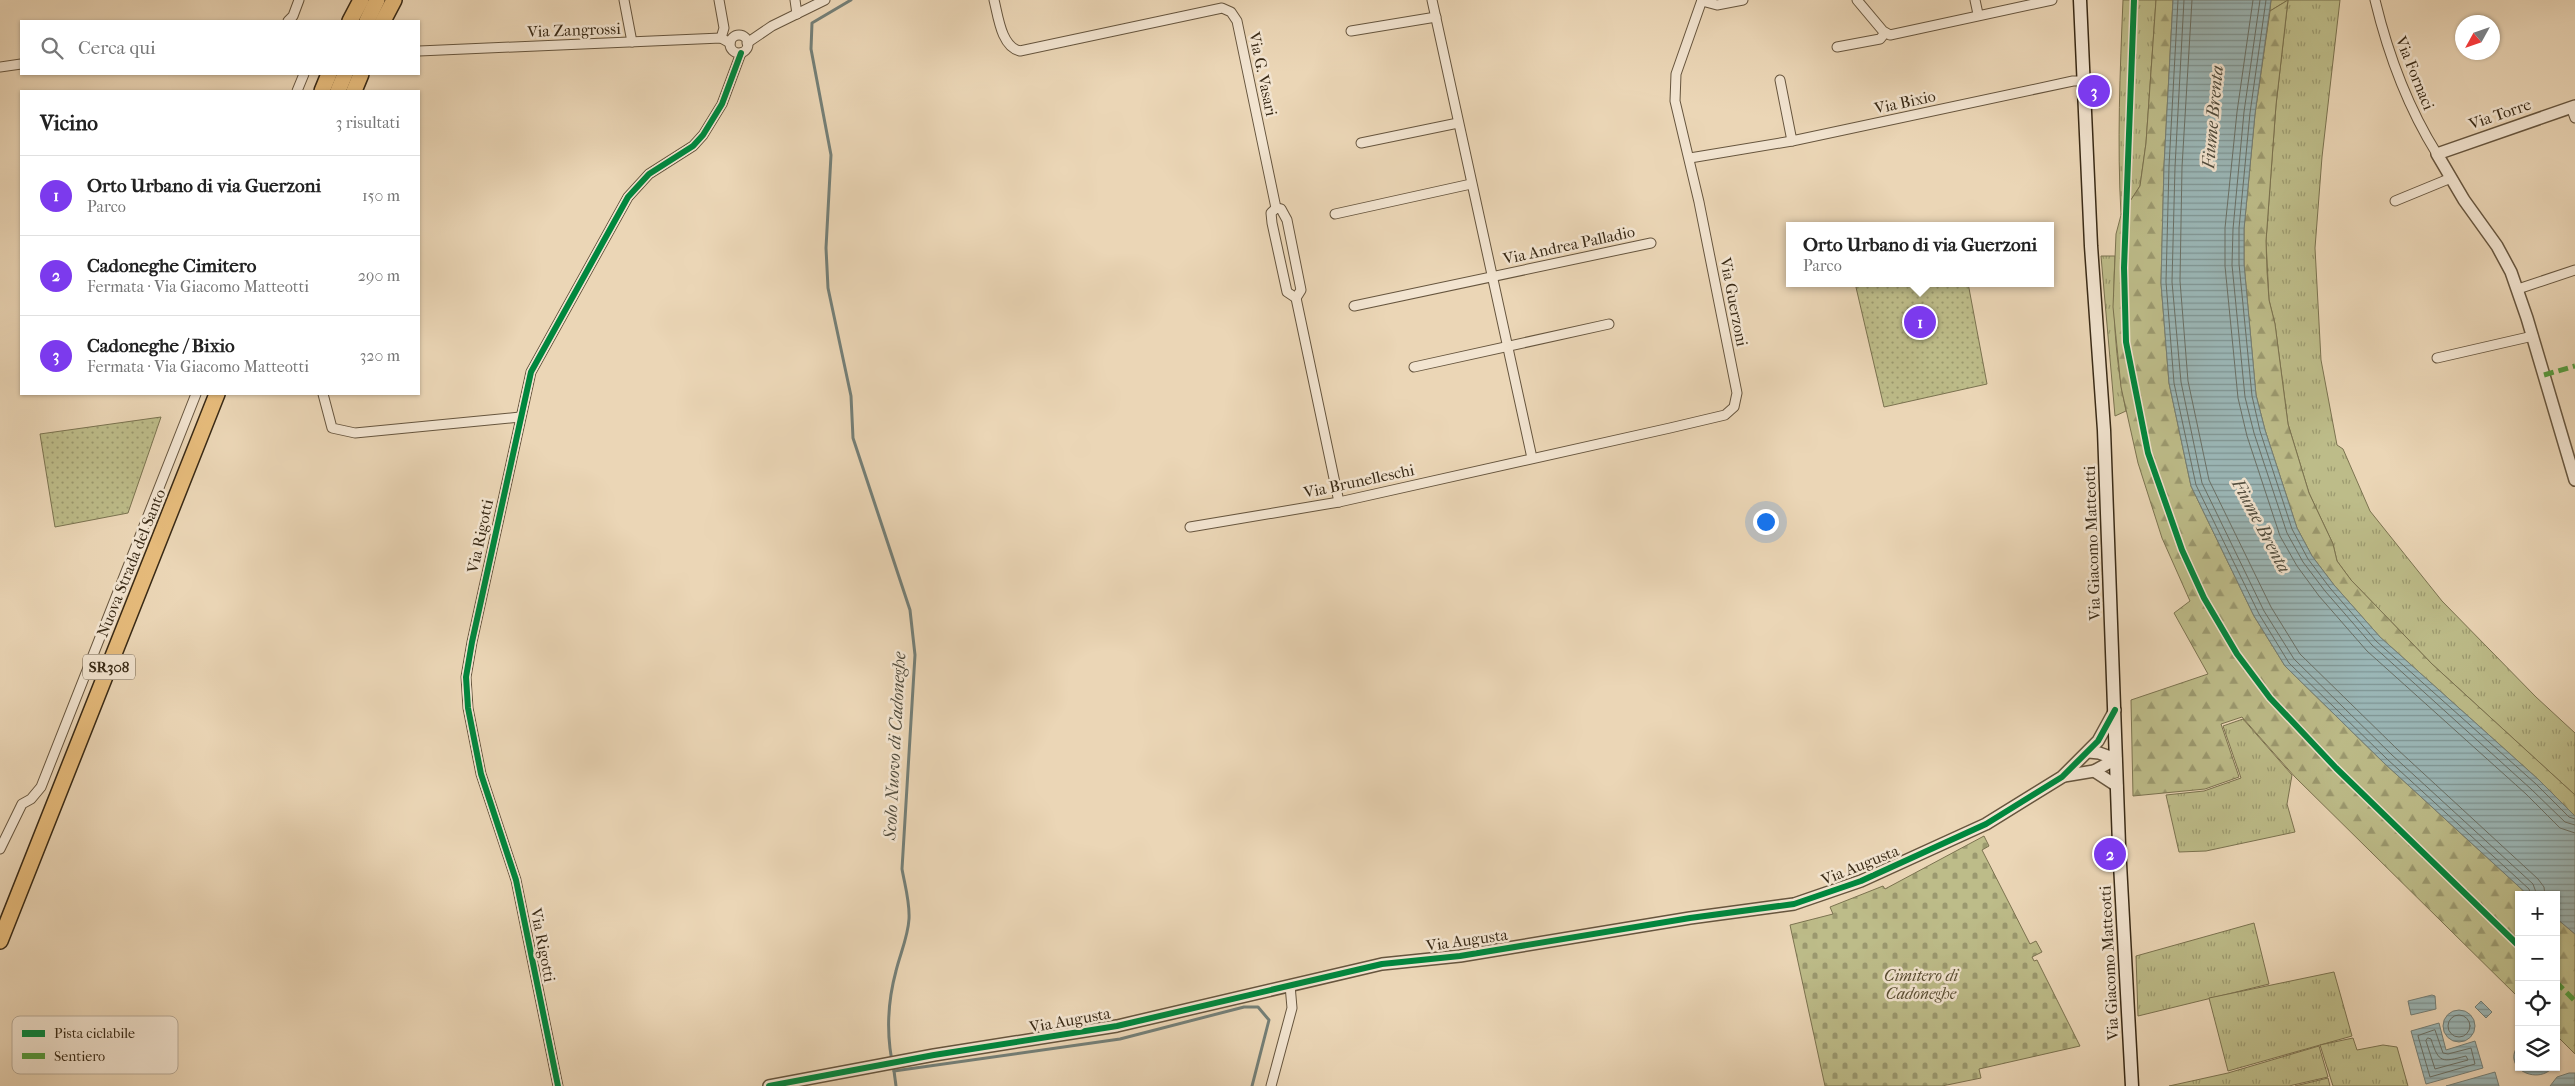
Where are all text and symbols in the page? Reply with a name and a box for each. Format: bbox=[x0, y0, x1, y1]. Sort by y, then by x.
north arrow bbox=[2455, 15, 2500, 60]
street label: Via Zangrossi bbox=[526, 19, 621, 41]
search box bbox=[20, 20, 420, 75]
street label: Via G. Vasari bbox=[1245, 29, 1281, 118]
street label: Via Fornaci bbox=[2391, 32, 2438, 113]
icon: search bbox=[38, 34, 66, 62]
text: Cerca qui bbox=[78, 37, 156, 59]
water label: Fiume Brenta bbox=[2198, 65, 2228, 170]
pin: 3 bbox=[2078, 72, 2110, 110]
street label: Via Bixio bbox=[1872, 86, 1937, 118]
street label: Via Torre bbox=[2465, 94, 2534, 134]
text: Vicino bbox=[40, 111, 98, 135]
text: 3 risultati bbox=[336, 113, 400, 132]
text: Orto Urbano di via Guerzoni bbox=[87, 175, 321, 197]
text: 1 bbox=[53, 186, 59, 205]
text: 150 m bbox=[362, 186, 400, 205]
text: Parco bbox=[87, 197, 126, 216]
street label: Via Andrea Palladio bbox=[1500, 222, 1637, 268]
popup bbox=[1786, 222, 2054, 287]
text: Orto Urbano di via Guerzoni bbox=[1803, 234, 2037, 256]
text: Cadoneghe Cimitero bbox=[87, 255, 256, 277]
street label: Via Guerzoni bbox=[1716, 255, 1752, 348]
text: Parco bbox=[1803, 256, 1842, 275]
text: 2 bbox=[52, 266, 60, 285]
text: 290 m bbox=[358, 266, 400, 285]
text: Fermata · Via Giacomo Matteotti bbox=[87, 277, 309, 296]
pin: 1 bbox=[1904, 303, 1936, 341]
text: Cadoneghe / Bixio bbox=[87, 335, 235, 357]
text: 3 bbox=[53, 346, 59, 365]
text: 320 m bbox=[360, 346, 400, 365]
text: Fermata · Via Giacomo Matteotti bbox=[87, 357, 309, 376]
street label: Via Brunelleschi bbox=[1301, 460, 1416, 502]
street label: Via Giacomo Matteotti bbox=[2080, 465, 2104, 622]
water label: Fiume Brenta bbox=[2227, 474, 2295, 577]
street label: Nuova Strada del Santo bbox=[93, 486, 169, 640]
street label: Via Rigotti bbox=[463, 497, 497, 576]
your location bbox=[1753, 509, 1779, 535]
water label: Scolo Nuovo di Cadoneghe bbox=[880, 651, 910, 842]
road number: SR308 bbox=[83, 654, 135, 680]
pin: 2 bbox=[2094, 835, 2126, 873]
street label: Via Augusta bbox=[1817, 841, 1902, 890]
street label: Via Giacomo Matteotti bbox=[2095, 885, 2123, 1042]
map controls bbox=[2515, 891, 2560, 1071]
button: + bbox=[2515, 891, 2560, 936]
street label: Via Rigotti bbox=[526, 905, 560, 984]
street label: Via Augusta bbox=[1424, 925, 1510, 955]
button: − bbox=[2515, 936, 2560, 981]
park label: Cimitero di Cadoneghe bbox=[1884, 966, 1960, 1003]
button: locate bbox=[2515, 981, 2560, 1026]
street label: Via Augusta bbox=[1027, 1003, 1113, 1037]
legend bbox=[12, 1016, 178, 1074]
text: Pista ciclabile bbox=[54, 1025, 135, 1042]
button: layers bbox=[2515, 1026, 2560, 1071]
text: Sentiero bbox=[54, 1048, 105, 1065]

